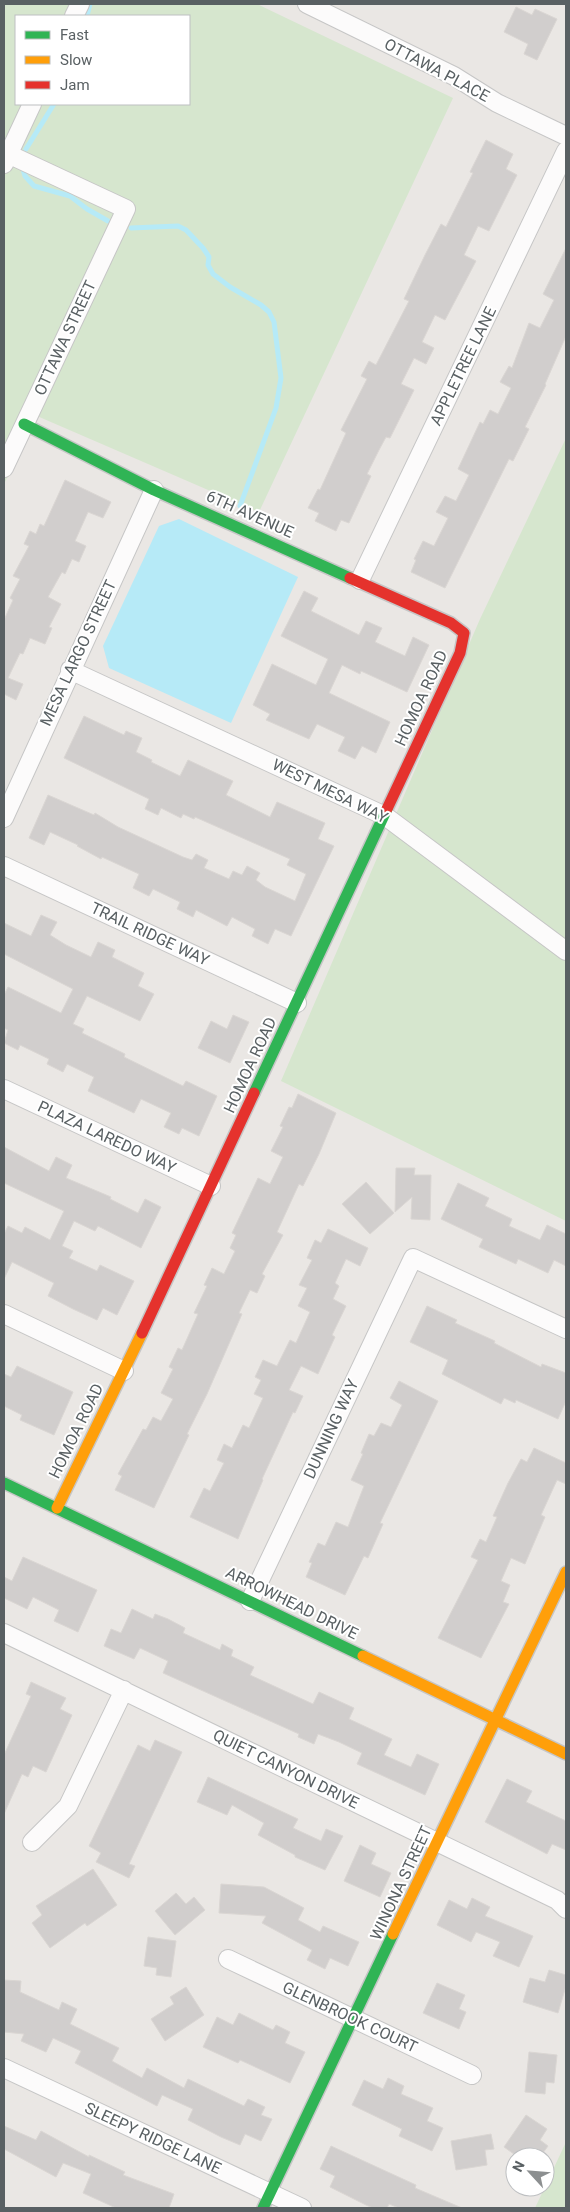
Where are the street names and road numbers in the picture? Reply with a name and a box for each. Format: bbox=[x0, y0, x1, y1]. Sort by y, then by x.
street label: OTTAWA PLACE bbox=[381, 34, 493, 106]
street label: OTTAWA STREET bbox=[30, 277, 100, 398]
street label: APPLETREE LANE bbox=[426, 304, 500, 428]
street label: 6TH AVENUE bbox=[203, 486, 297, 542]
street label: MESA LARGO STREET bbox=[36, 577, 120, 729]
street label: HOMOA ROAD bbox=[391, 647, 451, 749]
street label: WEST MESA WAY bbox=[269, 755, 391, 827]
street label: TRAIL RIDGE WAY bbox=[88, 898, 213, 970]
street label: HOMOA ROAD bbox=[220, 1014, 280, 1116]
street label: PLAZA LAREDO WAY bbox=[35, 1097, 179, 1178]
street label: DUNNING WAY bbox=[300, 1376, 362, 1482]
street label: HOMOA ROAD bbox=[45, 1380, 107, 1482]
street label: ARROWHEAD DRIVE bbox=[223, 1563, 361, 1643]
street label: QUIET CANYON DRIVE bbox=[210, 1725, 362, 1813]
street label: WINONA STREET bbox=[366, 1823, 436, 1943]
street label: GLENBROOK COURT bbox=[280, 1977, 421, 2057]
street label: SLEEPY RIDGE LANE bbox=[82, 2098, 224, 2178]

